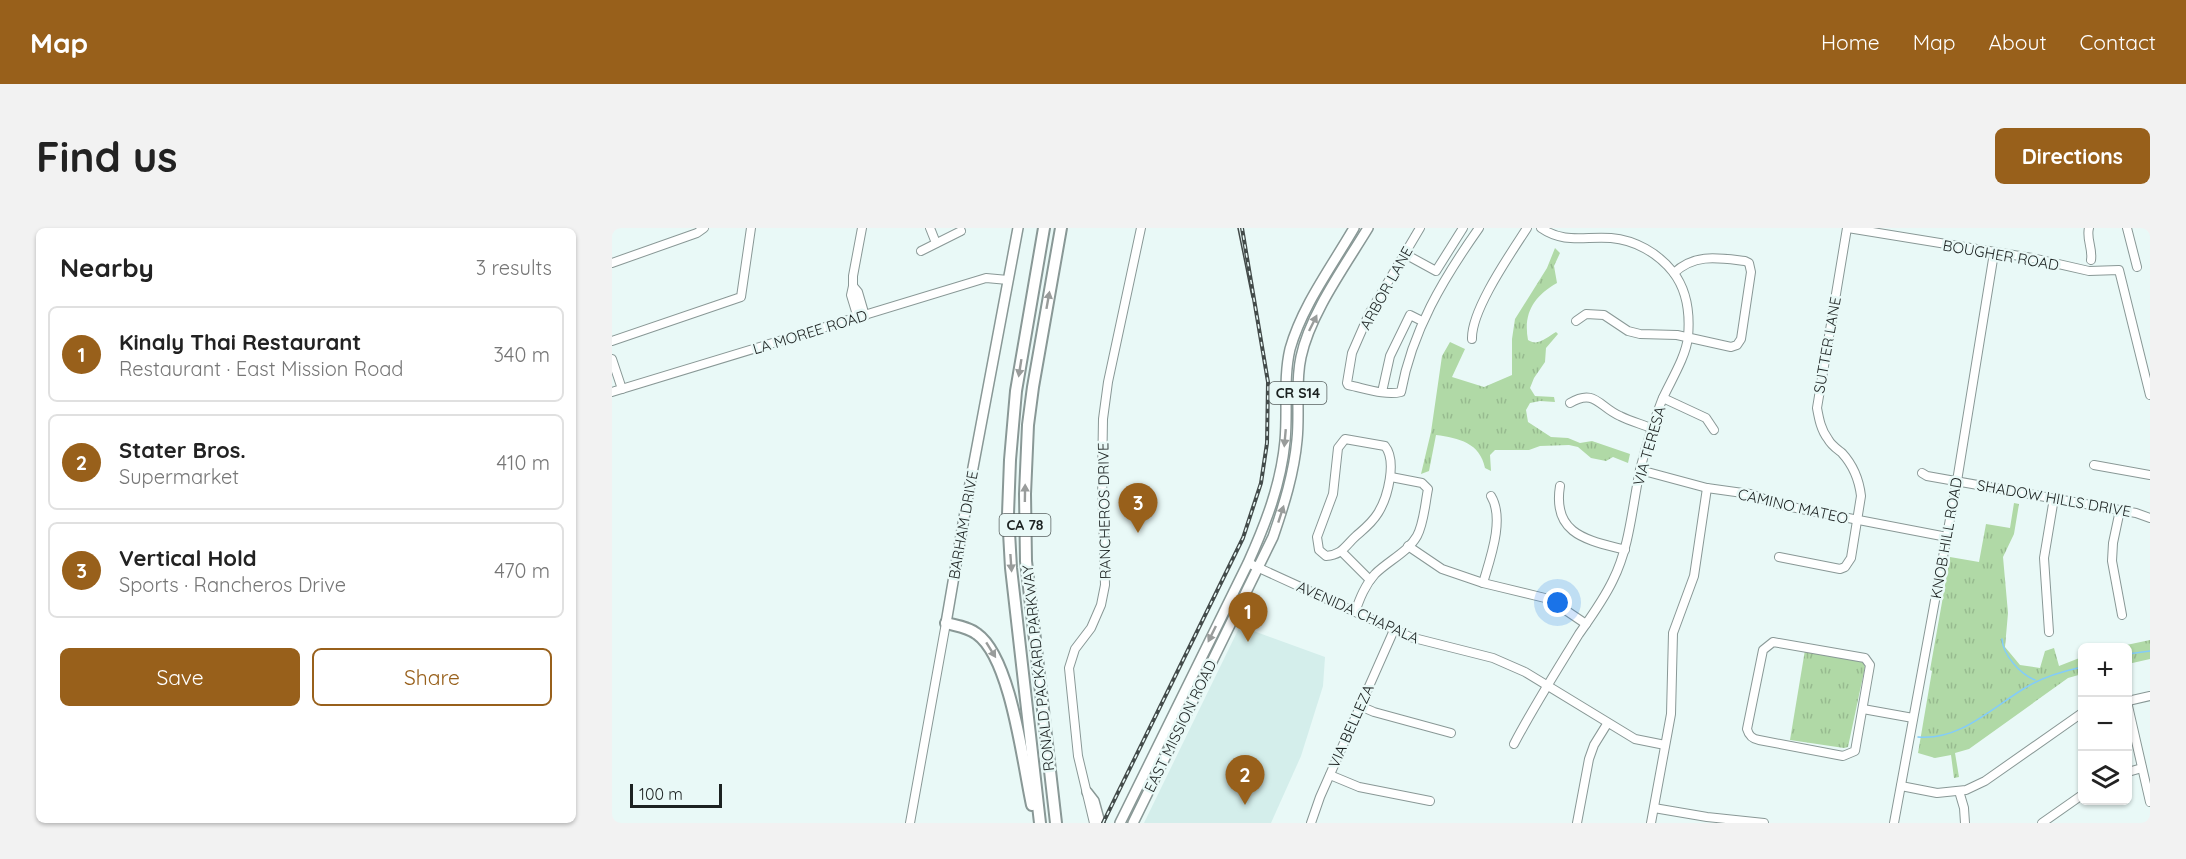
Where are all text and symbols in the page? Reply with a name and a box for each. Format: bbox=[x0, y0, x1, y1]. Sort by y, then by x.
text: Map bbox=[30, 25, 88, 60]
text: Home bbox=[1821, 29, 1880, 55]
text: Map bbox=[1913, 29, 1956, 55]
text: About bbox=[1989, 29, 2047, 55]
text: Contact bbox=[2080, 29, 2156, 55]
button: Directions bbox=[1995, 128, 2150, 184]
text: Find us bbox=[36, 130, 178, 183]
street label: BOUGHER ROAD bbox=[1941, 235, 2061, 275]
street label: ARBOR LANE bbox=[1355, 243, 1417, 333]
text: Nearby bbox=[60, 251, 154, 284]
text: 3 results bbox=[476, 255, 552, 280]
one-way arrow bbox=[1044, 290, 1053, 309]
street label: SUTTER LANE bbox=[1809, 295, 1845, 395]
street label: LA MOREE ROAD bbox=[750, 306, 870, 358]
one-way arrow bbox=[1308, 314, 1318, 332]
text: Kinaly Thai Restaurant bbox=[119, 328, 361, 356]
text: 1 bbox=[78, 342, 85, 367]
text: 340 m bbox=[493, 342, 550, 367]
text: Restaurant · East Mission Road bbox=[119, 356, 403, 381]
one-way arrow bbox=[1015, 359, 1024, 378]
road number: CR S14 bbox=[1270, 382, 1326, 404]
street label: VIA TERESA bbox=[1629, 404, 1669, 488]
one-way arrow bbox=[1280, 428, 1290, 447]
text: Stater Bros. bbox=[119, 436, 246, 464]
street label: RANCHEROS DRIVE bbox=[1093, 442, 1115, 580]
text: 2 bbox=[76, 450, 87, 475]
text: 410 m bbox=[497, 450, 550, 475]
text: Supermarket bbox=[119, 464, 239, 489]
street label: BARHAM DRIVE bbox=[944, 469, 982, 581]
street label: SHADOW HILLS DRIVE bbox=[1976, 475, 2132, 521]
street label: KNOB HILL ROAD bbox=[1926, 476, 1966, 600]
one-way arrow bbox=[1020, 484, 1030, 503]
pin: 3 bbox=[1118, 484, 1158, 533]
street label: CAMINO MATEO bbox=[1736, 484, 1850, 528]
one-way arrow bbox=[1277, 505, 1286, 523]
road number: CA 78 bbox=[1000, 514, 1050, 536]
text: Vertical Hold bbox=[119, 544, 257, 572]
one-way arrow bbox=[1006, 553, 1015, 572]
text: 3 bbox=[76, 558, 87, 583]
text: 470 m bbox=[494, 558, 550, 583]
street label: RONALD PACKARD PARKWAY bbox=[1018, 563, 1058, 772]
text: Sports · Rancheros Drive bbox=[119, 572, 346, 597]
street label: AVENIDA CHAPALA bbox=[1294, 576, 1422, 648]
your location bbox=[1543, 588, 1572, 617]
pin: 1 bbox=[1228, 592, 1268, 642]
one-way arrow bbox=[1208, 625, 1217, 642]
one-way arrow bbox=[985, 642, 996, 658]
map controls bbox=[2078, 643, 2132, 805]
button: + bbox=[2078, 643, 2132, 697]
button: Save bbox=[60, 648, 300, 706]
button: Share bbox=[312, 648, 552, 706]
street label: EAST MISSION ROAD bbox=[1140, 657, 1220, 795]
street label: VIA BELLEZA bbox=[1324, 681, 1378, 771]
button: − bbox=[2078, 697, 2132, 751]
button: layers bbox=[2078, 751, 2132, 805]
pin: 2 bbox=[1226, 756, 1264, 805]
scale bar bbox=[630, 781, 722, 808]
text: 100 m bbox=[639, 784, 683, 804]

